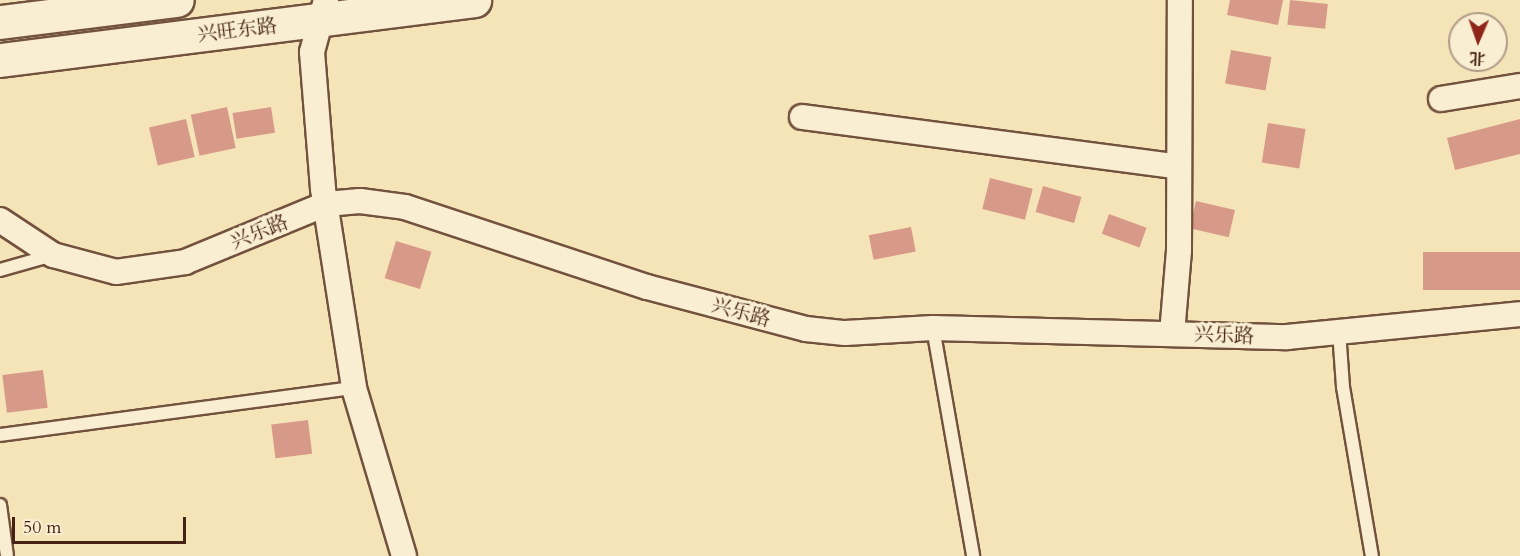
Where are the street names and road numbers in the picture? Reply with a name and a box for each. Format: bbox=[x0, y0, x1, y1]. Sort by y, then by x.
street label: 兴旺东路 bbox=[196, 13, 278, 47]
street label: 兴乐路 bbox=[227, 210, 291, 254]
street label: 兴乐路 bbox=[709, 293, 773, 331]
street label: 兴乐路 bbox=[1194, 322, 1254, 348]

